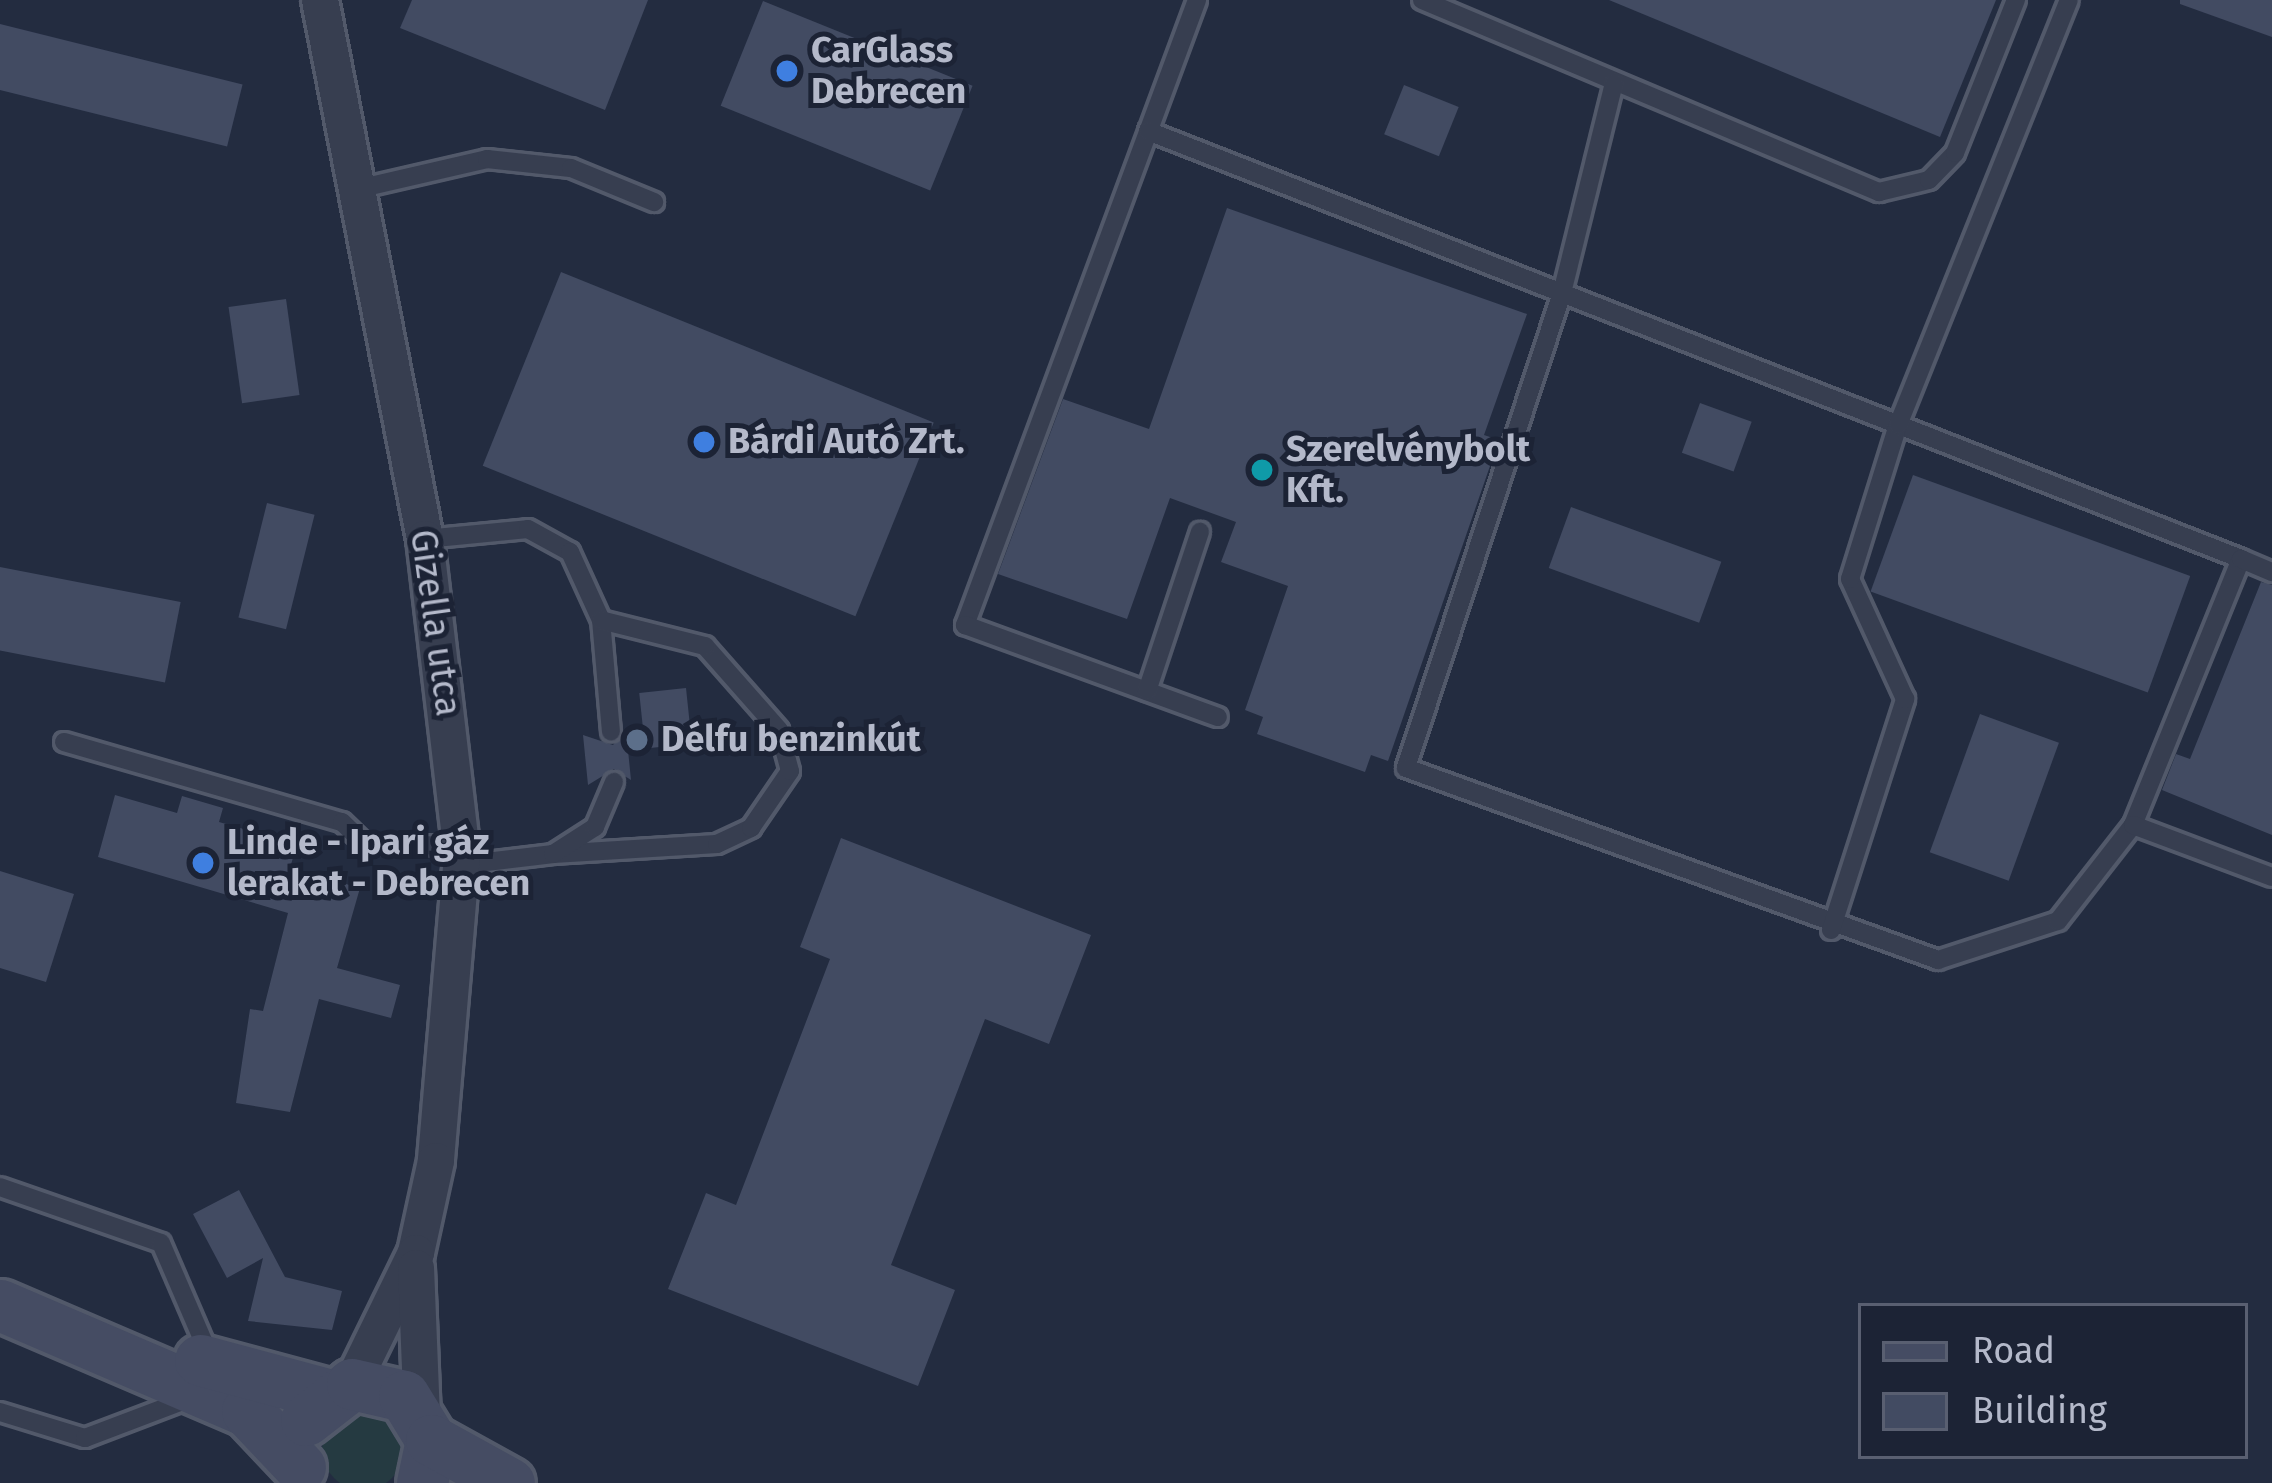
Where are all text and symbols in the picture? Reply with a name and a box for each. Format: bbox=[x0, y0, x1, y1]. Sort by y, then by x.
place label: CarGlass Debrecen bbox=[811, 28, 966, 113]
marker: CarGlass Debrecen bbox=[774, 58, 800, 84]
place label: Bárdi Autó Zrt. bbox=[728, 420, 965, 464]
place label: Szerelvénybolt Kft. bbox=[1286, 427, 1530, 512]
marker: Bárdi Autó Zrt. bbox=[691, 429, 717, 455]
marker: Szerelvénybolt Kft. bbox=[1249, 457, 1275, 483]
street label: Gizella utca bbox=[401, 527, 469, 719]
place label: Délfu benzinkút bbox=[661, 718, 921, 762]
marker: Délfu benzinkút bbox=[624, 727, 650, 753]
place label: Linde - Ipari gáz lerakat - Debrecen bbox=[227, 820, 530, 905]
marker: Linde - Ipari gáz lerakat - Debrecen bbox=[190, 850, 216, 876]
legend bbox=[1858, 1303, 2248, 1459]
text: Road bbox=[1972, 1329, 2055, 1373]
text: Building bbox=[1972, 1389, 2107, 1433]

